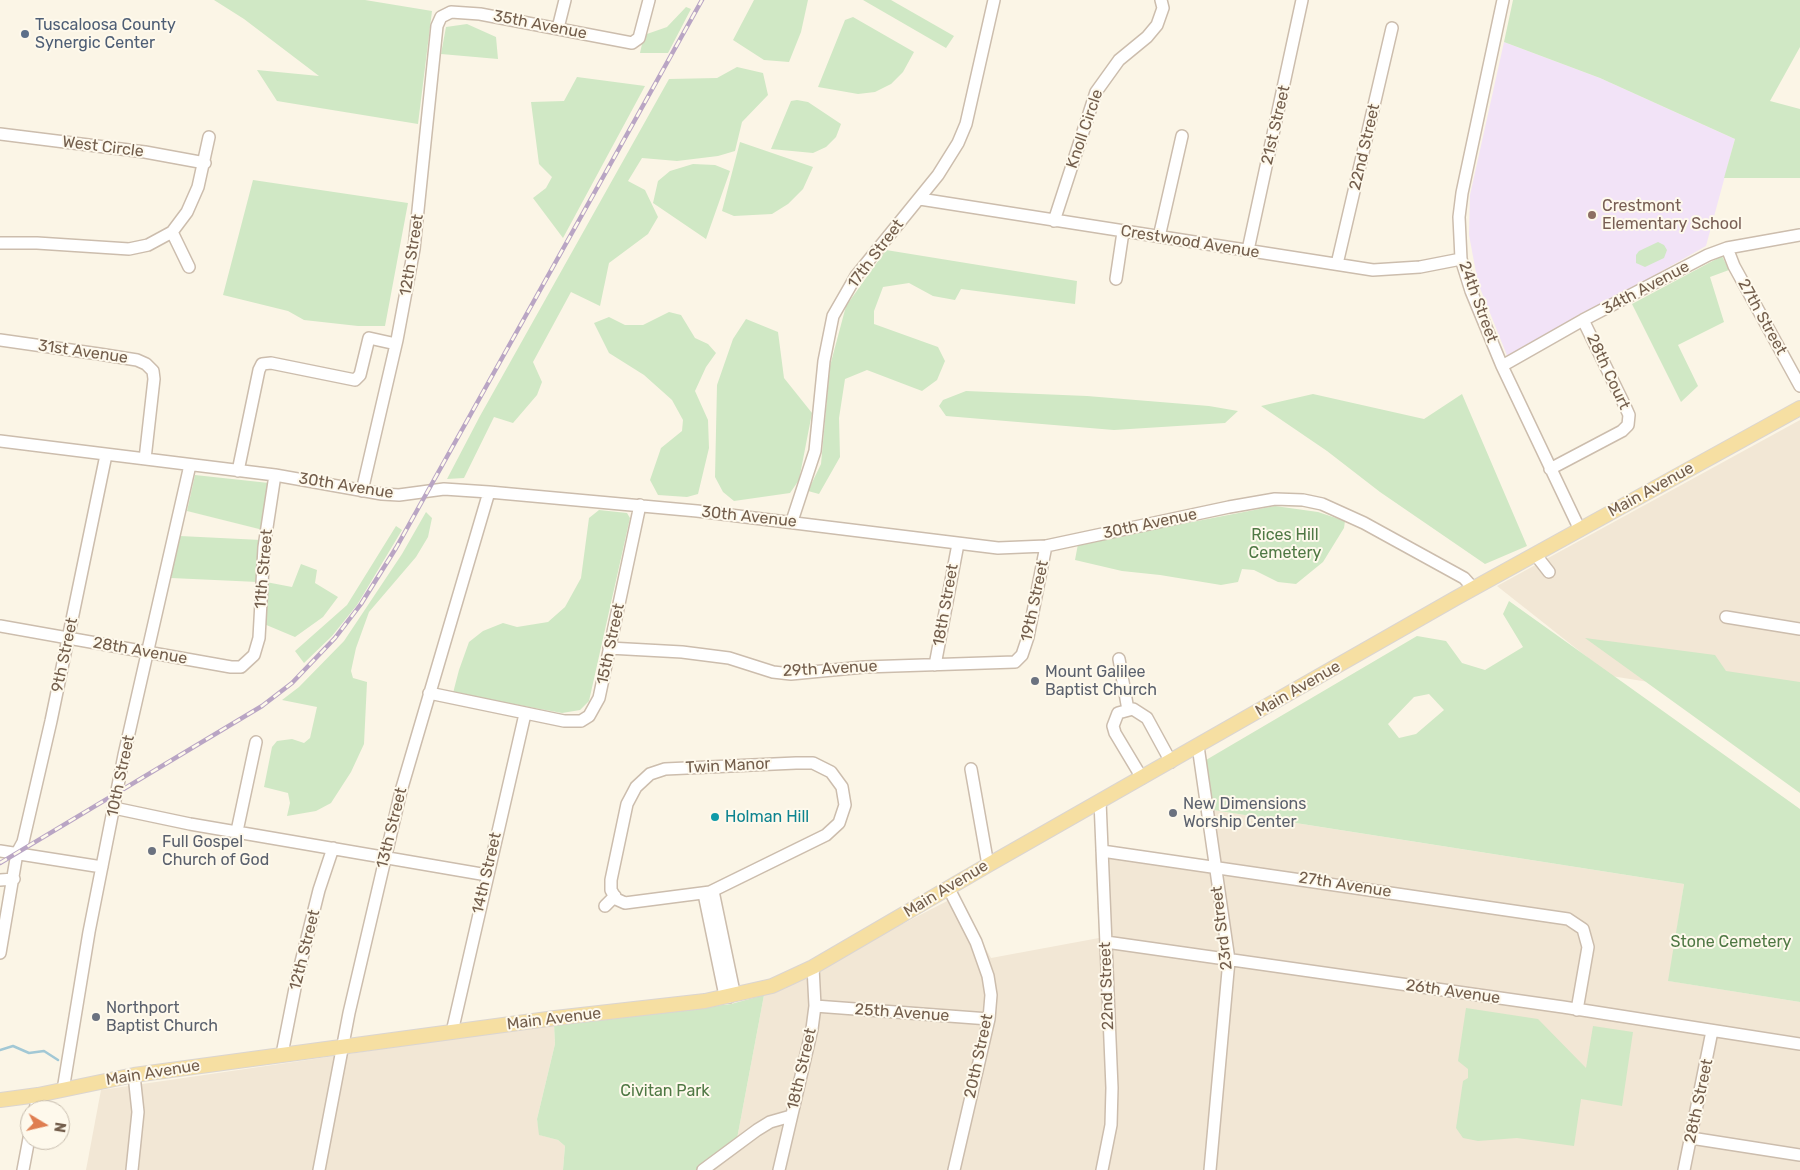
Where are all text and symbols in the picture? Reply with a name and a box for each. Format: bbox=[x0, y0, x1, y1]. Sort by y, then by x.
street label: 35th Avenue bbox=[492, 7, 588, 43]
place label: Tuscaloosa County Synergic Center bbox=[35, 15, 176, 53]
marker: Tuscaloosa County Synergic Center bbox=[19, 28, 31, 40]
street label: 21st Street bbox=[1258, 83, 1294, 167]
street label: Knoll Circle bbox=[1063, 87, 1107, 171]
street label: 22nd Street bbox=[1346, 102, 1384, 192]
street label: West Circle bbox=[61, 132, 145, 162]
place label: Crestmont Elementary School bbox=[1602, 196, 1742, 234]
marker: Crestmont Elementary School bbox=[1586, 209, 1598, 221]
street label: 12th Street bbox=[396, 213, 428, 297]
street label: 17th Street bbox=[844, 216, 908, 292]
street label: Crestwood Avenue bbox=[1119, 222, 1261, 262]
street label: 34th Avenue bbox=[1599, 257, 1693, 319]
street label: 24th Street bbox=[1454, 259, 1502, 345]
street label: 27th Street bbox=[1733, 276, 1791, 358]
street label: 28th Court bbox=[1582, 331, 1634, 413]
street label: 31st Avenue bbox=[37, 336, 129, 368]
street label: Main Avenue bbox=[1605, 459, 1697, 521]
street label: 30th Avenue bbox=[297, 469, 395, 503]
street label: 30th Avenue bbox=[700, 502, 798, 532]
street label: 30th Avenue bbox=[1101, 505, 1199, 543]
park label: Rices Hill Cemetery bbox=[1249, 525, 1321, 563]
street label: 11th Street bbox=[251, 528, 277, 610]
street label: 19th Street bbox=[1017, 559, 1053, 643]
street label: 18th Street bbox=[929, 562, 963, 648]
street label: 15th Street bbox=[593, 602, 629, 686]
street label: 9th Street bbox=[48, 616, 82, 694]
street label: 28th Avenue bbox=[91, 633, 189, 669]
street label: 29th Avenue bbox=[782, 657, 878, 681]
street label: Main Avenue bbox=[1252, 657, 1344, 721]
place label: Mount Galilee Baptist Church bbox=[1045, 662, 1157, 700]
marker: Mount Galilee Baptist Church bbox=[1029, 675, 1041, 687]
street label: 10th Street bbox=[103, 733, 139, 819]
street label: Twin Manor bbox=[685, 754, 771, 778]
street label: 13th Street bbox=[373, 786, 411, 870]
place label: New Dimensions Worship Center bbox=[1183, 794, 1306, 832]
place label: Holman Hill bbox=[725, 807, 809, 827]
marker: New Dimensions Worship Center bbox=[1167, 807, 1179, 819]
marker: Holman Hill bbox=[709, 811, 721, 823]
street label: 14th Street bbox=[468, 830, 506, 916]
place label: Full Gospel Church of God bbox=[162, 832, 269, 870]
marker: Full Gospel Church of God bbox=[146, 845, 158, 857]
street label: Main Avenue bbox=[900, 856, 992, 922]
street label: 27th Avenue bbox=[1297, 868, 1393, 902]
street label: 23rd Street bbox=[1207, 885, 1237, 971]
street label: 12th Street bbox=[286, 908, 324, 992]
park label: Stone Cemetery bbox=[1671, 932, 1791, 952]
street label: 22nd Street bbox=[1096, 942, 1118, 1030]
street label: 26th Avenue bbox=[1405, 976, 1501, 1008]
place label: Northport Baptist Church bbox=[106, 998, 218, 1036]
street label: 25th Avenue bbox=[854, 1000, 950, 1026]
street label: Main Avenue bbox=[506, 1004, 602, 1034]
marker: Northport Baptist Church bbox=[90, 1011, 102, 1023]
street label: 20th Street bbox=[961, 1012, 997, 1100]
street label: 18th Street bbox=[783, 1026, 821, 1112]
street label: Main Avenue bbox=[105, 1056, 201, 1090]
street label: 28th Street bbox=[1681, 1057, 1717, 1145]
park label: Civitan Park bbox=[620, 1081, 710, 1101]
north arrow bbox=[20, 1100, 70, 1150]
text: N bbox=[50, 1121, 69, 1134]

